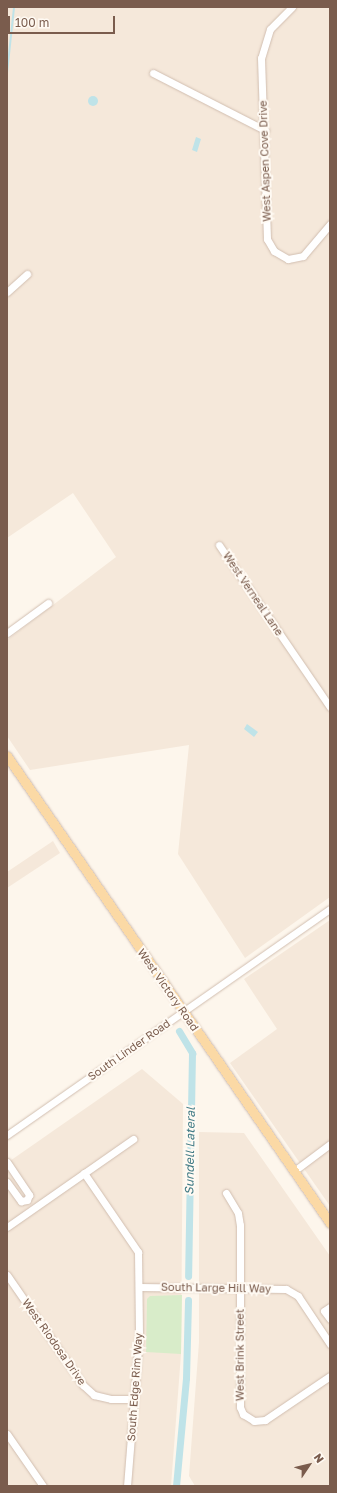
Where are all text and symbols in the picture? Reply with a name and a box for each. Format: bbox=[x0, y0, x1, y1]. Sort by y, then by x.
scale bar bbox=[10, 8, 117, 34]
text: 100 m bbox=[15, 15, 49, 30]
street label: West Aspen Cove Drive bbox=[256, 100, 274, 222]
street label: West Verneal Lane bbox=[220, 550, 286, 638]
street label: West Victory Road bbox=[135, 946, 201, 1034]
street label: South Linder Road bbox=[85, 1017, 173, 1083]
water label: Sundell Lateral bbox=[182, 1107, 198, 1195]
street label: South Large Hill Way bbox=[161, 1280, 271, 1296]
street label: West Riodosa Drive bbox=[19, 1296, 89, 1388]
street label: West Brink Street bbox=[233, 1309, 247, 1401]
street label: South Edge Rim Way bbox=[125, 1332, 145, 1442]
north arrow bbox=[289, 1445, 329, 1485]
text: N bbox=[312, 1451, 327, 1465]

